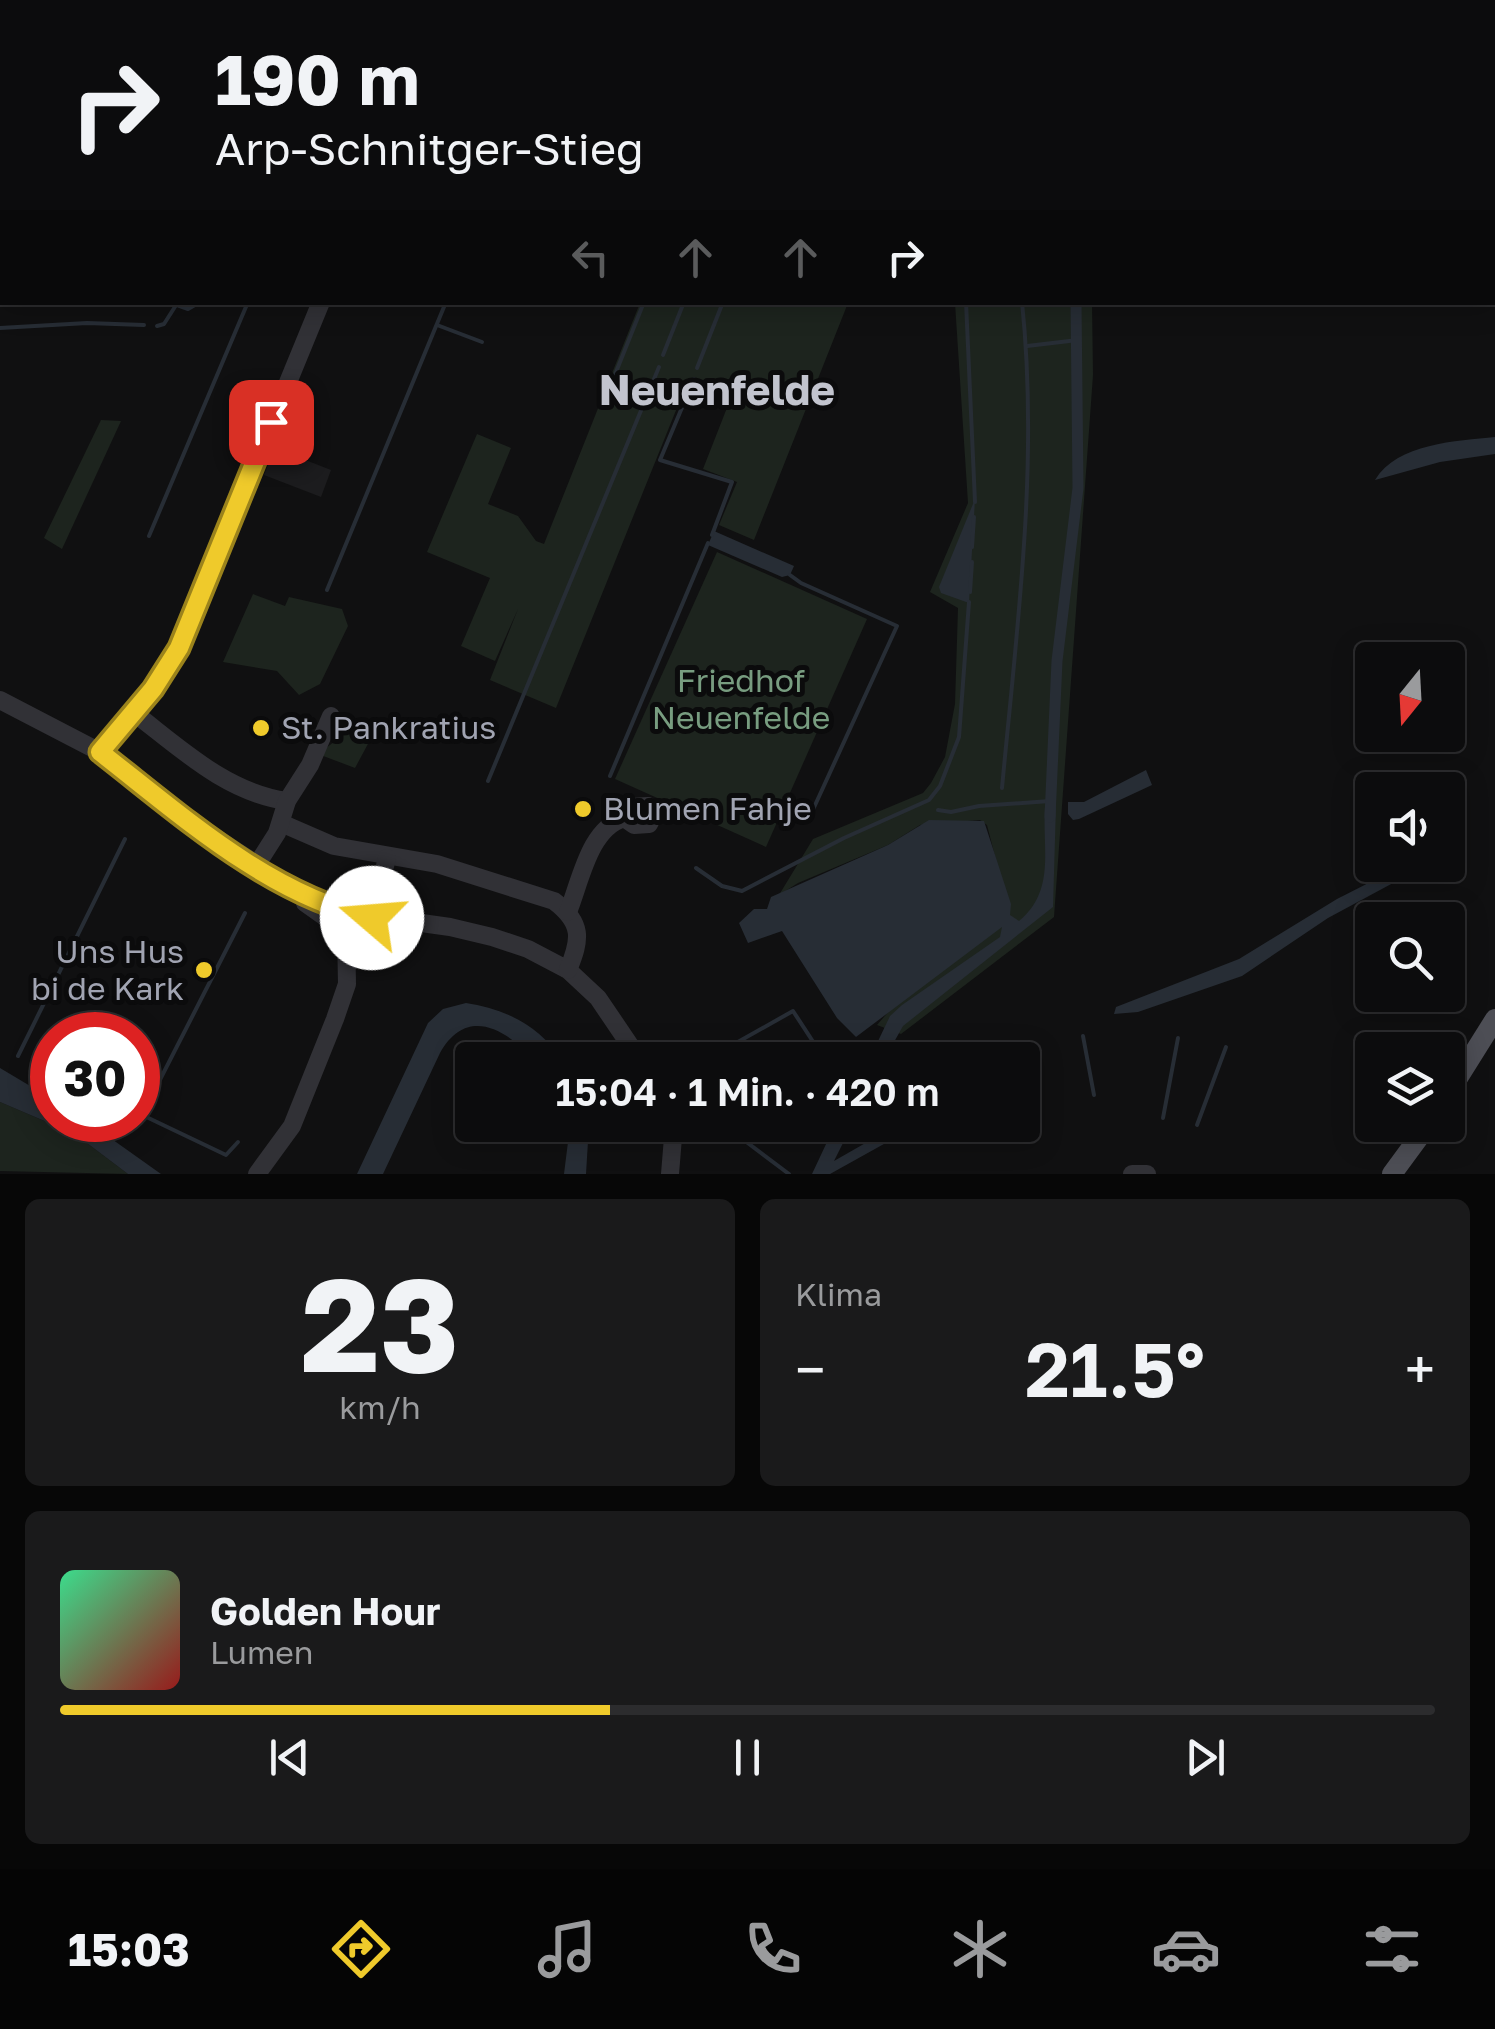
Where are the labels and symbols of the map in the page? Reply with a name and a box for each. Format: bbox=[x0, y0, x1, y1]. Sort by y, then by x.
district label: Neuenfelde bbox=[599, 364, 835, 414]
pin bbox=[229, 380, 314, 465]
north arrow bbox=[1355, 642, 1465, 752]
park label: Friedhof Neuenfelde bbox=[652, 661, 830, 736]
place label: St. Pankratius bbox=[281, 708, 496, 746]
marker: St. Pankratius bbox=[250, 717, 272, 739]
place label: Blumen Fahje bbox=[603, 789, 812, 827]
marker: Blumen Fahje bbox=[572, 798, 594, 820]
position arrow bbox=[320, 866, 424, 970]
place label: Uns Hus bi de Kark bbox=[31, 932, 184, 1007]
marker: Uns Hus bi de Kark bbox=[193, 959, 215, 981]
speed limit sign: 30 bbox=[30, 1012, 160, 1142]

